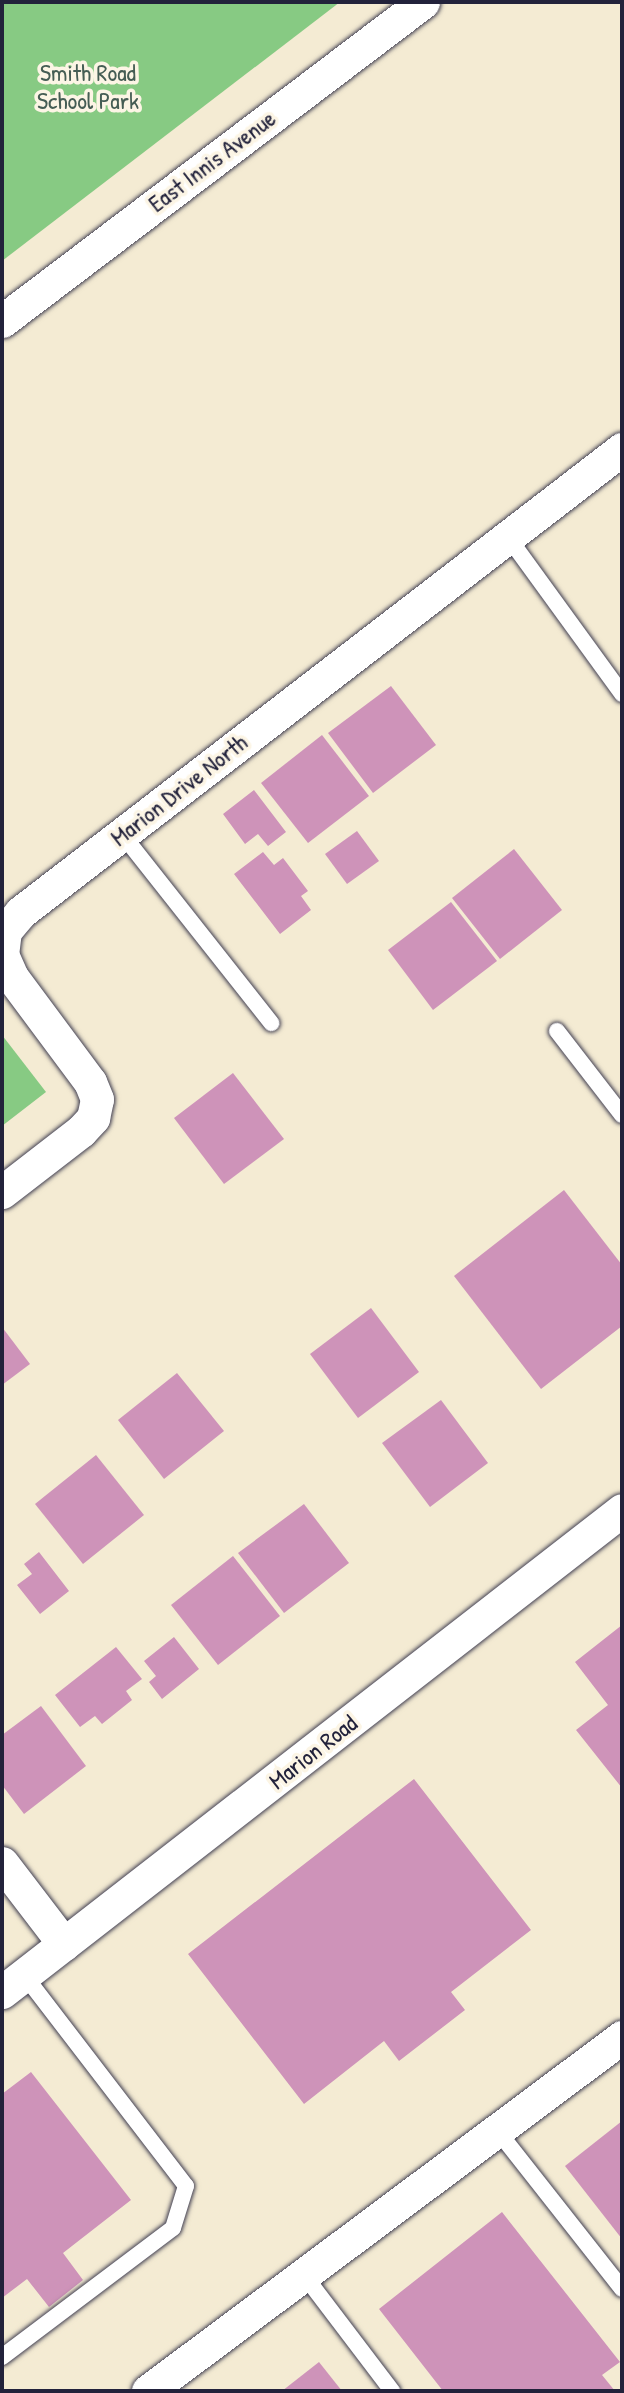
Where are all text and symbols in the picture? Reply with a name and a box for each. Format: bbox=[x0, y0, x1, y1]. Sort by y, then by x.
park label: Smith Road School Park bbox=[37, 59, 139, 115]
street label: East Innis Avenue bbox=[143, 104, 281, 218]
street label: Marion Drive North bbox=[105, 728, 253, 852]
street label: Marion Road bbox=[263, 1709, 363, 1795]

